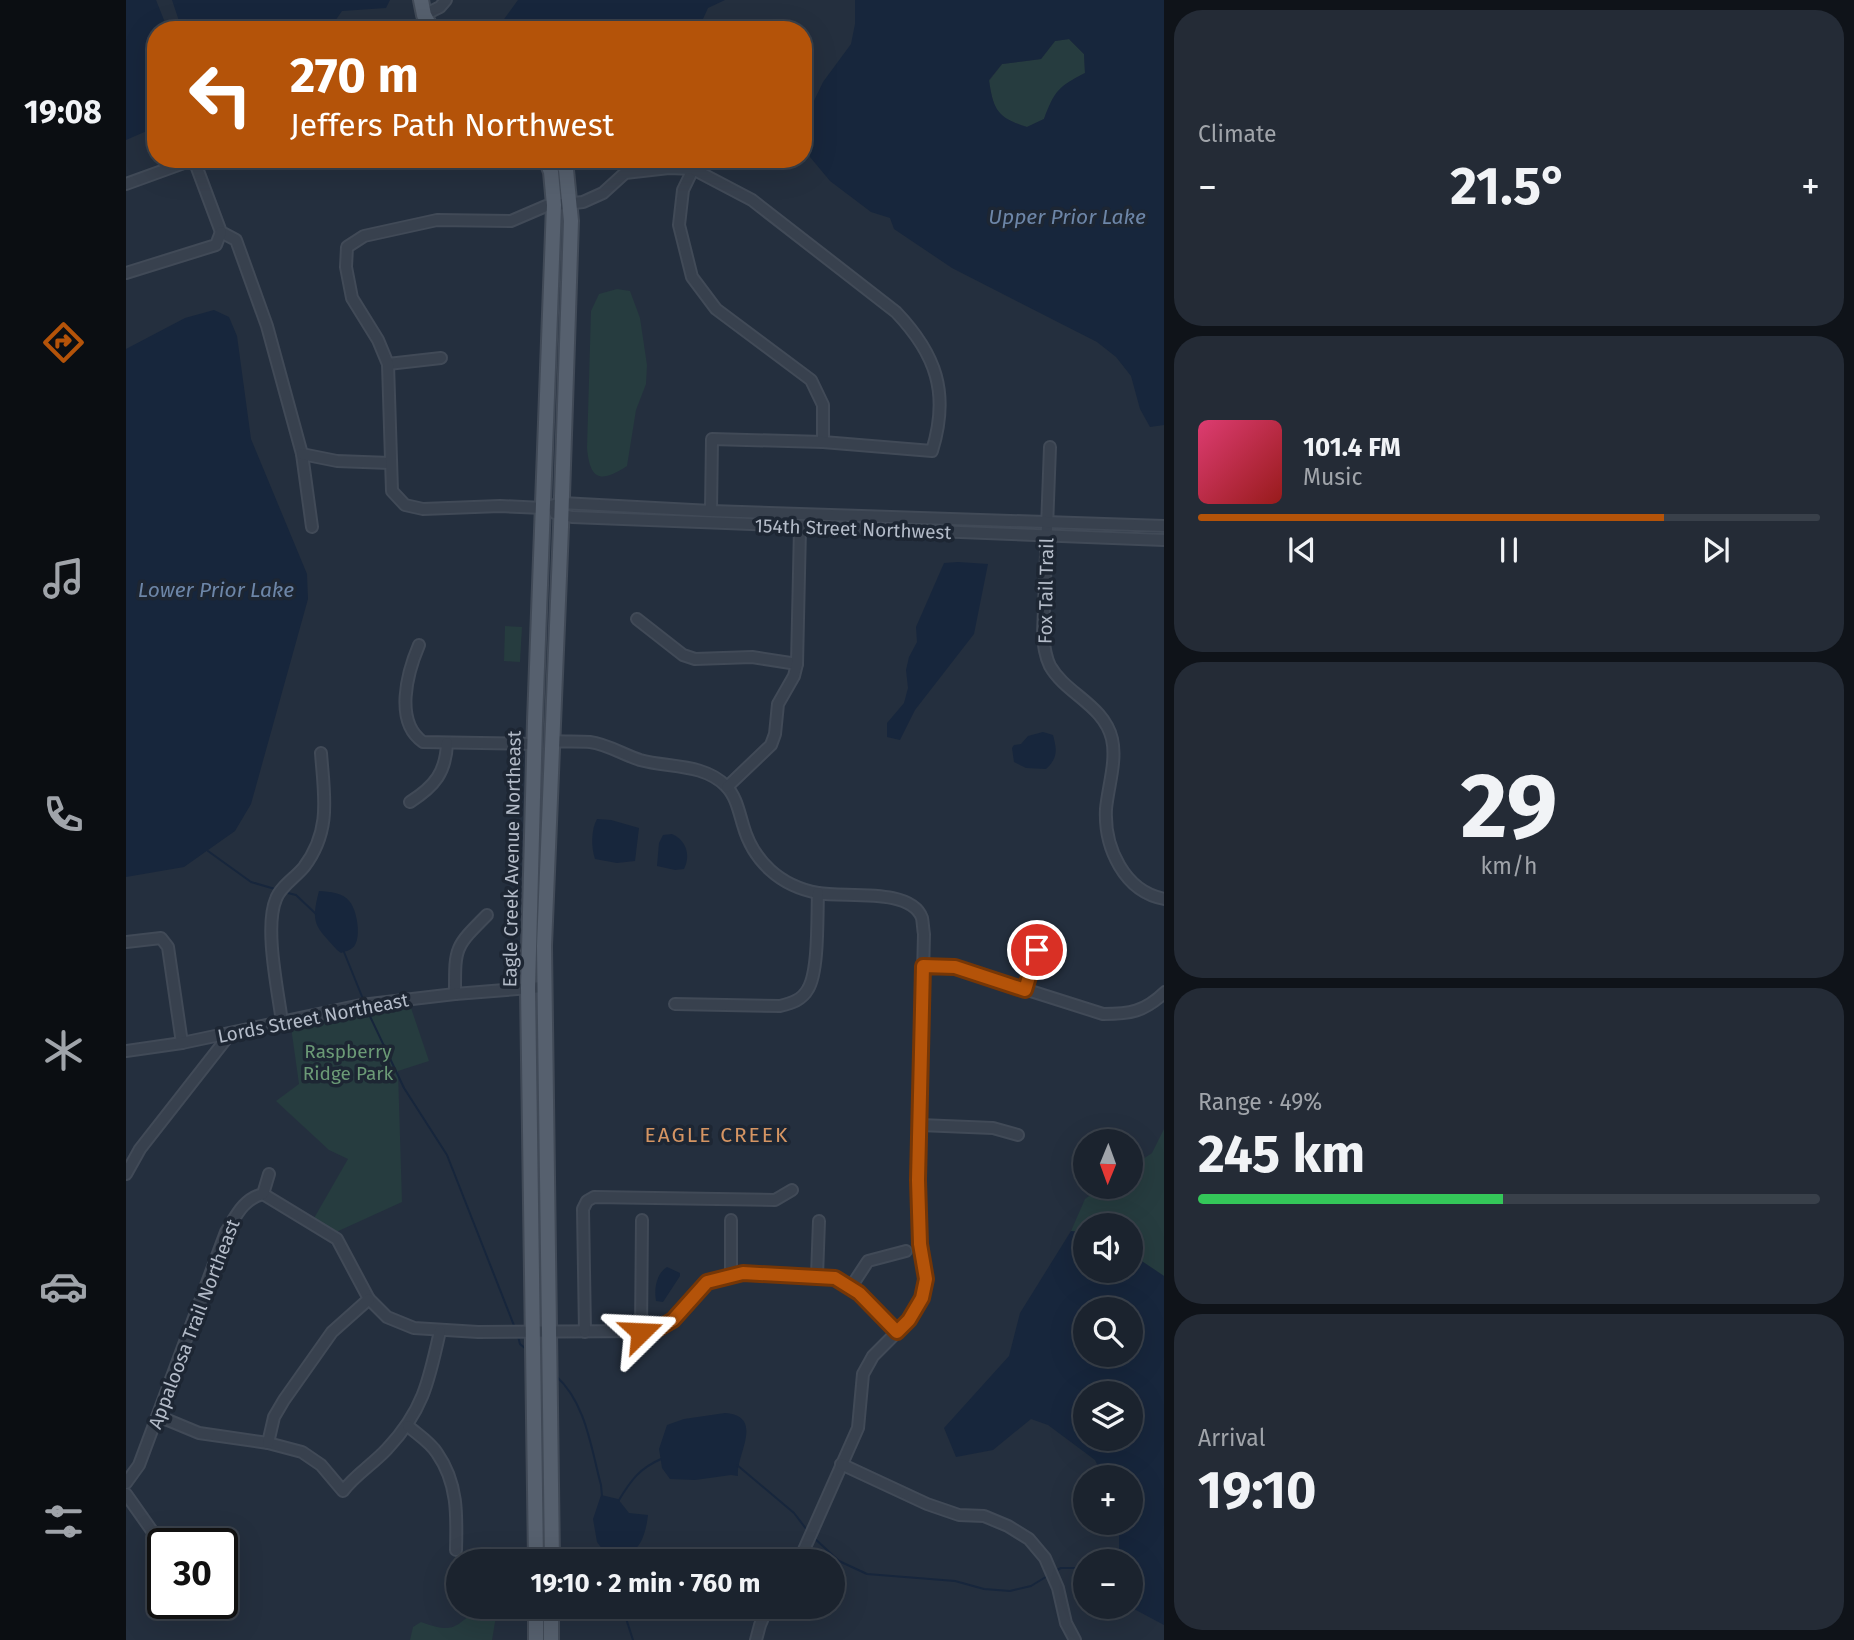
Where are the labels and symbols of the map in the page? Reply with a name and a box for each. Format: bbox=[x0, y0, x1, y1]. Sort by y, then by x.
water label: Upper Prior Lake bbox=[988, 204, 1146, 230]
street label: 154th Street Northwest bbox=[754, 514, 952, 544]
street label: Fox Tail Trail bbox=[1034, 537, 1058, 644]
water label: Lower Prior Lake bbox=[138, 577, 294, 603]
street label: Eagle Creek Avenue Northeast bbox=[498, 730, 526, 988]
pin bbox=[1007, 920, 1067, 980]
street label: Lords Street Northeast bbox=[216, 988, 411, 1048]
park label: Raspberry Ridge Park bbox=[303, 1040, 394, 1085]
district label: EAGLE CREEK bbox=[645, 1122, 789, 1148]
north arrow bbox=[1073, 1129, 1143, 1199]
street label: Appaloosa Trail Northeast bbox=[143, 1216, 245, 1432]
position arrow bbox=[604, 1295, 678, 1369]
speed limit sign: 30 bbox=[147, 1528, 238, 1619]

